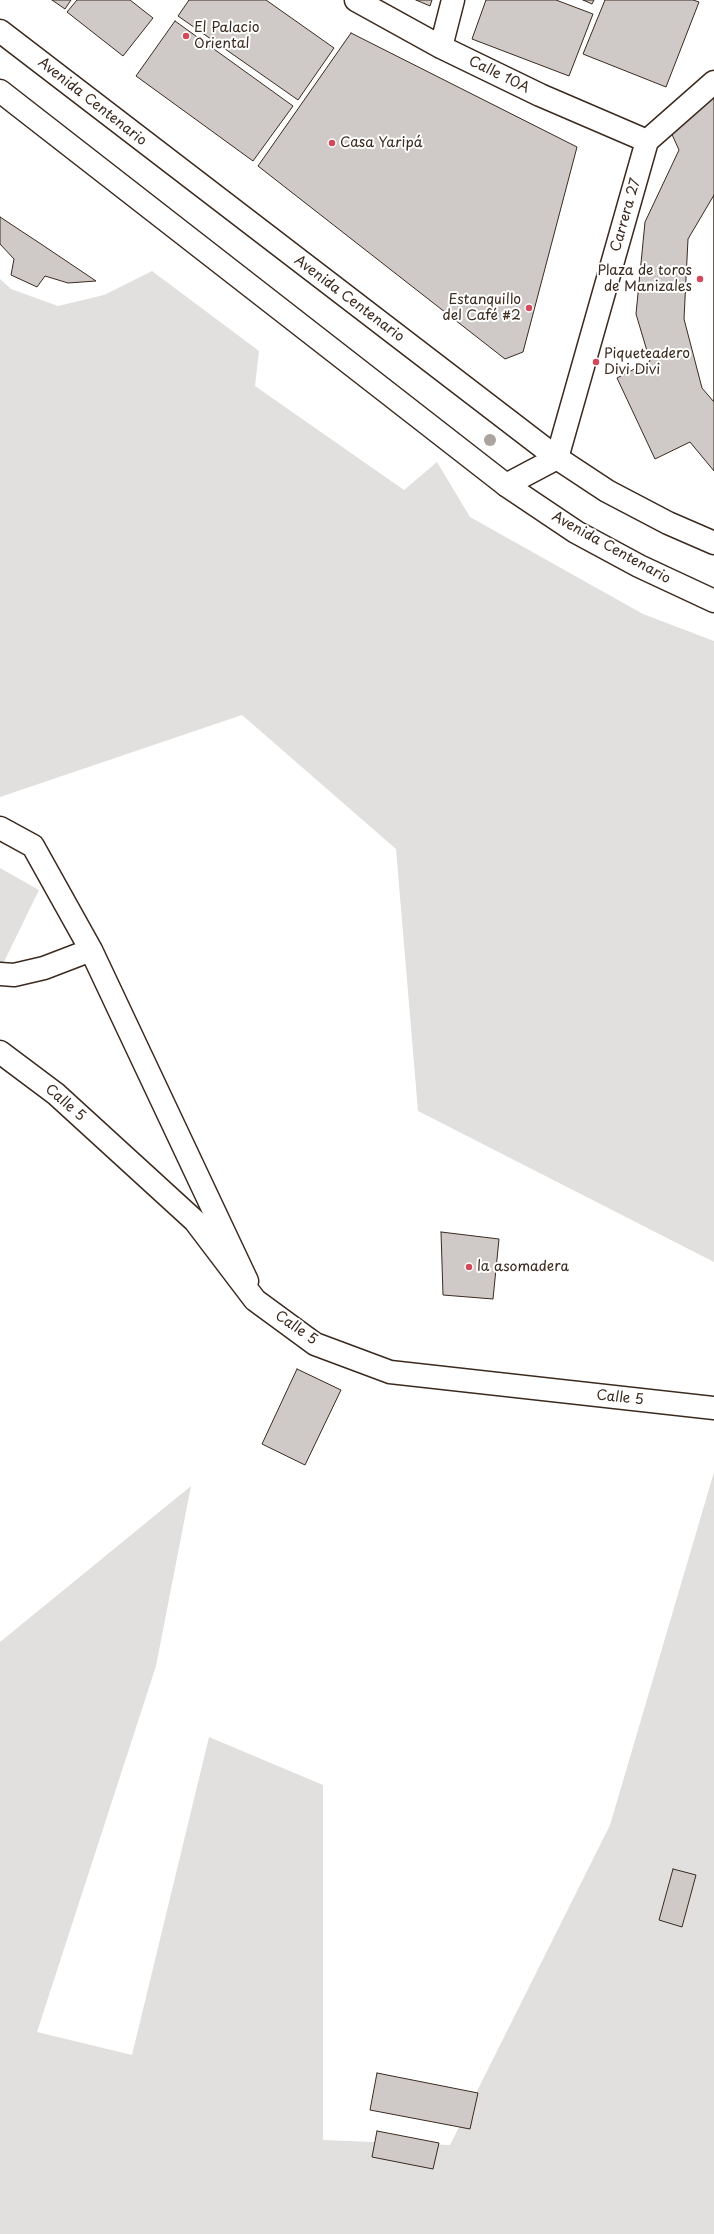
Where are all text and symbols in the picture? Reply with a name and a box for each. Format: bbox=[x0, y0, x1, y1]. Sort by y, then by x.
place label: El Palacio Oriental bbox=[194, 20, 260, 52]
marker: El Palacio Oriental bbox=[181, 31, 191, 41]
street label: Calle 10A bbox=[466, 53, 532, 97]
street label: Avenida Centenario bbox=[34, 54, 150, 150]
place label: Casa Yaripá bbox=[340, 135, 422, 151]
marker: Casa Yaripá bbox=[327, 138, 337, 148]
street label: Carrera 27 bbox=[608, 176, 644, 254]
street label: Avenida Centenario bbox=[291, 252, 407, 346]
place label: Plaza de toros de Manizales bbox=[597, 263, 692, 296]
marker: Plaza de toros de Manizales bbox=[695, 274, 705, 284]
place label: Estanquillo del Café #2 bbox=[443, 292, 521, 324]
marker: Estanquillo del Café #2 bbox=[524, 303, 534, 313]
place label: Piqueteadero Divi Divi bbox=[604, 346, 690, 378]
marker: Piqueteadero Divi Divi bbox=[591, 357, 601, 367]
street label: Avenida Centenario bbox=[549, 508, 673, 588]
street label: Calle 5 bbox=[42, 1081, 88, 1125]
place label: la asomadera bbox=[477, 1259, 569, 1275]
marker: la asomadera bbox=[464, 1262, 474, 1272]
street label: Calle 5 bbox=[272, 1307, 320, 1349]
street label: Calle 5 bbox=[595, 1387, 645, 1409]

